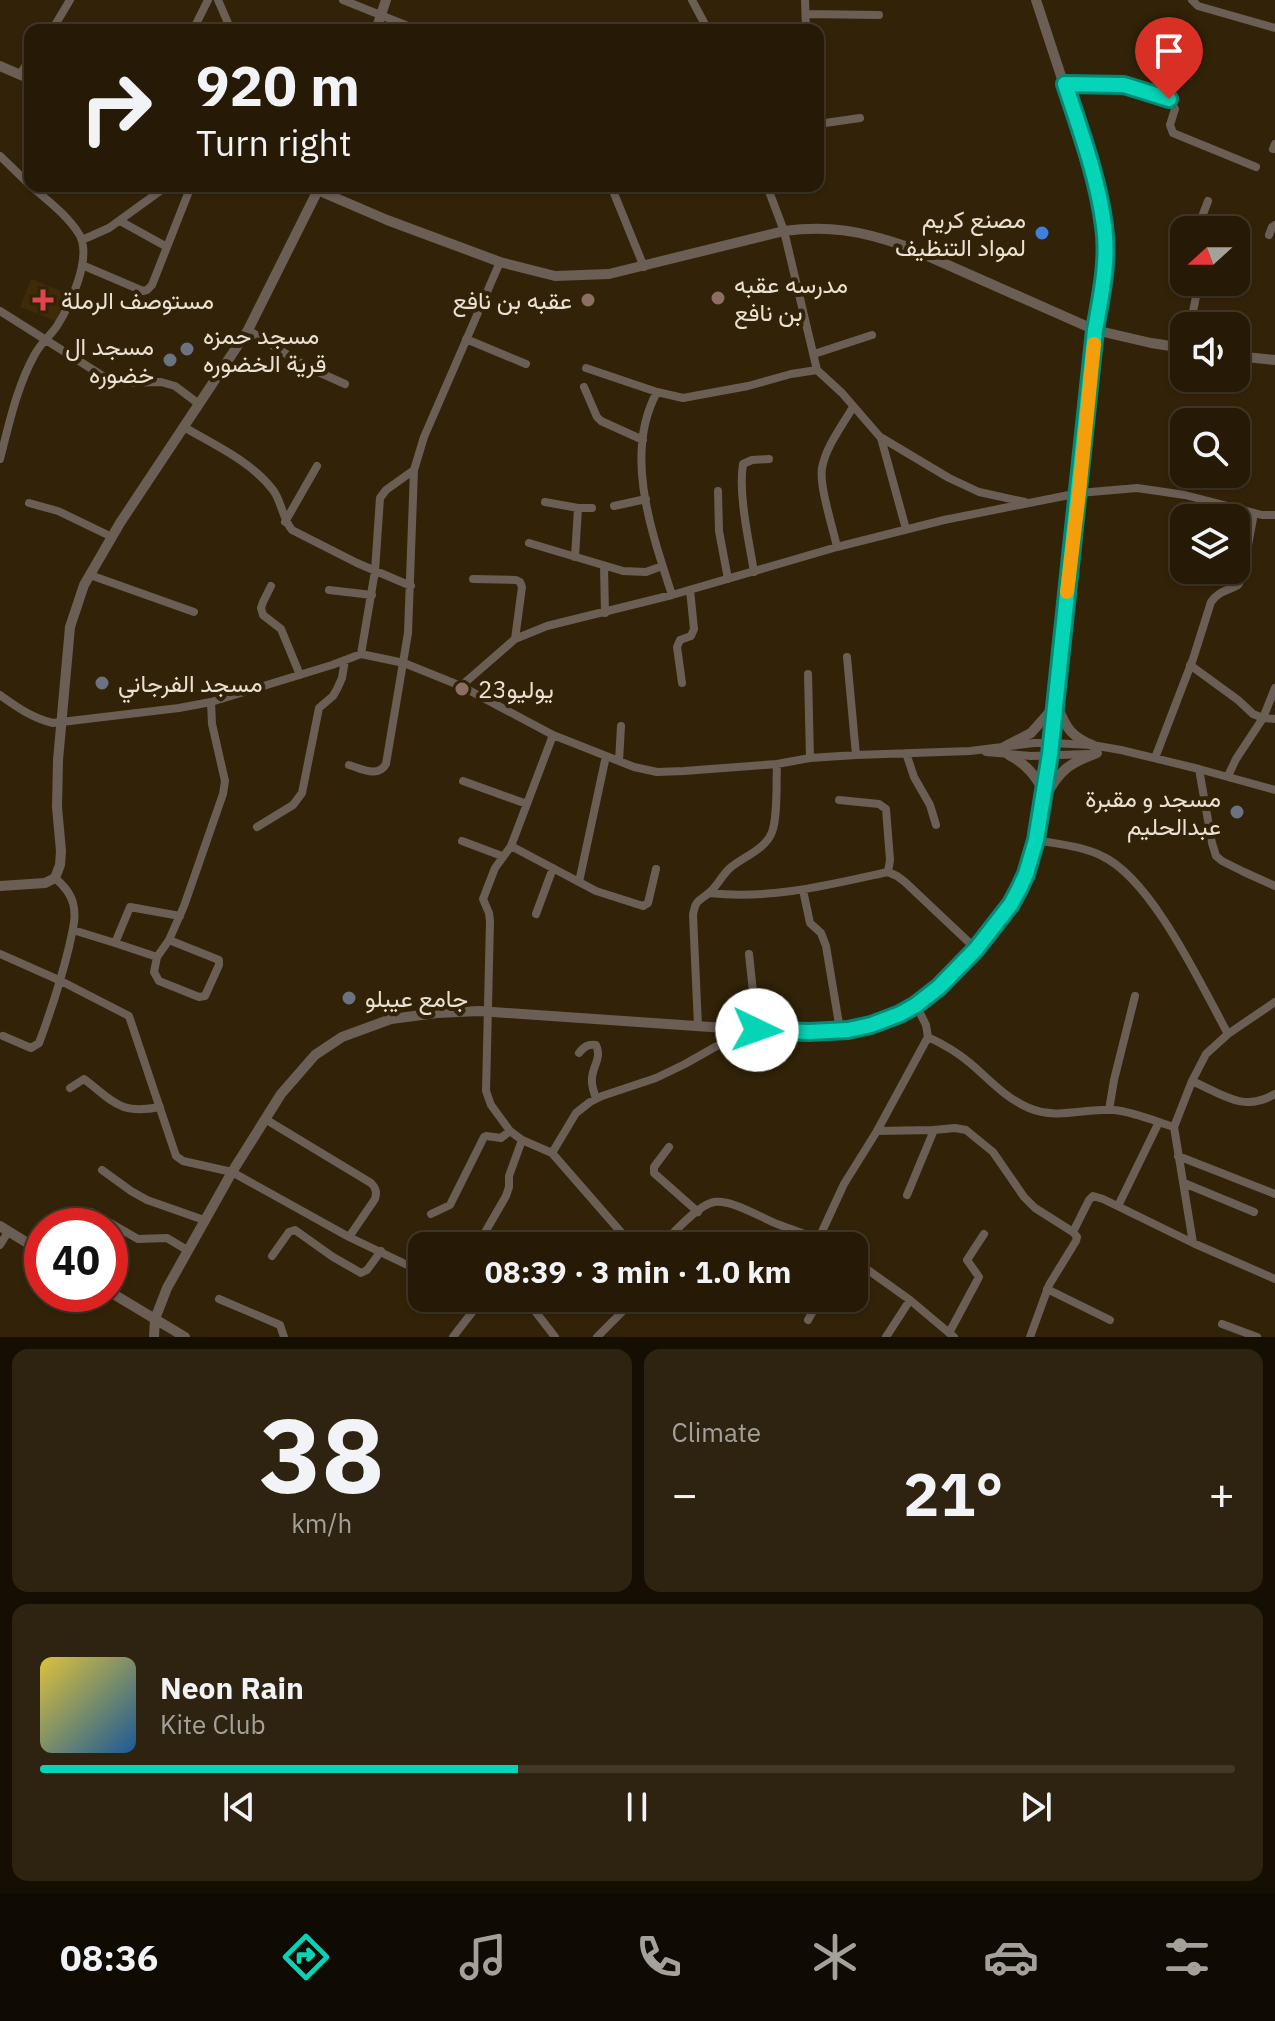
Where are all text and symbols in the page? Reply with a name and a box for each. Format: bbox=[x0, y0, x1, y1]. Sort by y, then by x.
pin bbox=[1135, 17, 1203, 99]
icon: arrive bbox=[1147, 29, 1191, 73]
text: 920 m bbox=[196, 49, 360, 121]
icon: right bbox=[64, 56, 168, 160]
text: Turn right bbox=[196, 119, 352, 166]
place label: مصنع كريم لمواد التنظيف bbox=[895, 203, 1026, 263]
north arrow bbox=[1170, 216, 1250, 296]
map controls bbox=[1170, 216, 1250, 584]
marker: مصنع كريم لمواد التنظيف bbox=[1033, 224, 1051, 242]
place label: مدرسه عقبه بن نافع bbox=[734, 268, 848, 330]
place label: مستوصف الرملة bbox=[61, 284, 214, 316]
place label: عقبه بن نافع bbox=[453, 284, 572, 318]
marker: مستوصف الرملة bbox=[32, 289, 54, 311]
marker: مدرسه عقبه بن نافع bbox=[709, 289, 727, 307]
marker: عقبه بن نافع bbox=[579, 291, 597, 309]
button: sound bbox=[1170, 312, 1250, 392]
place label: مسجد حمزه قرية الخضوره bbox=[203, 319, 327, 379]
place label: مسجد ال خضوره bbox=[65, 330, 154, 390]
marker: مسجد حمزه قرية الخضوره bbox=[178, 340, 196, 358]
marker: مسجد ال خضوره bbox=[161, 351, 179, 369]
button: search bbox=[1170, 408, 1250, 488]
button: layers bbox=[1170, 504, 1250, 584]
place label: مسجد الفرجاني bbox=[118, 667, 262, 703]
place label: 23يوليو bbox=[478, 673, 554, 705]
marker: مسجد الفرجاني bbox=[93, 674, 111, 692]
marker: 23يوليو bbox=[453, 680, 471, 698]
place label: مسجد و مقبرة عبدالحليم bbox=[1085, 782, 1221, 843]
marker: مسجد و مقبرة عبدالحليم bbox=[1228, 803, 1246, 821]
place label: جامع عيبلو bbox=[365, 982, 468, 1016]
position arrow bbox=[715, 988, 799, 1072]
marker: جامع عيبلو bbox=[340, 989, 358, 1007]
speed limit sign: 40 bbox=[24, 1208, 128, 1312]
text: 08:39 · 3 min · 1.0 km bbox=[485, 1252, 791, 1291]
text: 38 bbox=[259, 1386, 384, 1522]
text: Climate bbox=[672, 1415, 761, 1449]
text: 21° bbox=[903, 1454, 1003, 1533]
text: − bbox=[672, 1465, 698, 1522]
text: + bbox=[1209, 1465, 1235, 1522]
text: km/h bbox=[291, 1506, 352, 1540]
text: Neon Rain bbox=[160, 1668, 304, 1707]
text: Kite Club bbox=[160, 1707, 265, 1741]
icon: previous bbox=[217, 1785, 261, 1829]
icon: pause bbox=[615, 1785, 659, 1829]
icon: next bbox=[1014, 1785, 1058, 1829]
icon: directions bbox=[278, 1929, 334, 1985]
icon: music bbox=[455, 1929, 511, 1985]
icon: phone bbox=[631, 1929, 687, 1985]
icon: climate bbox=[807, 1929, 863, 1985]
icon: car bbox=[983, 1929, 1039, 1985]
icon: filters bbox=[1159, 1929, 1215, 1985]
text: 08:36 bbox=[60, 1934, 158, 1981]

